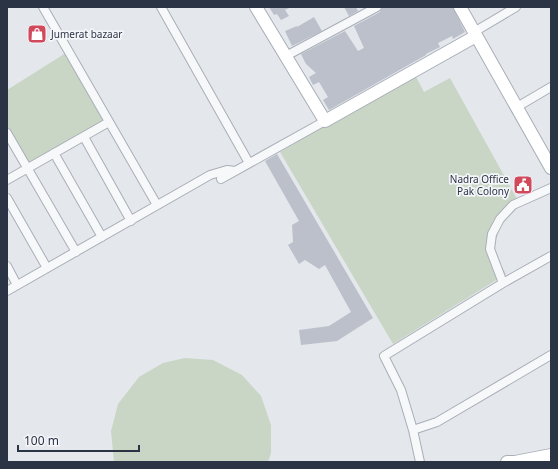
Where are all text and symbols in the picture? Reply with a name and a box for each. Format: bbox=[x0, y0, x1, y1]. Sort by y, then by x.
shop icon: Jumerat bazaar bbox=[26, 23, 48, 45]
place label: Jumerat bazaar bbox=[50, 27, 122, 41]
place label: Nadra Office Pak Colony bbox=[450, 172, 510, 198]
public building icon: Nadra Office Pak Colony bbox=[512, 174, 534, 196]
scale bar bbox=[18, 427, 139, 453]
text: 100 m bbox=[24, 432, 59, 449]

